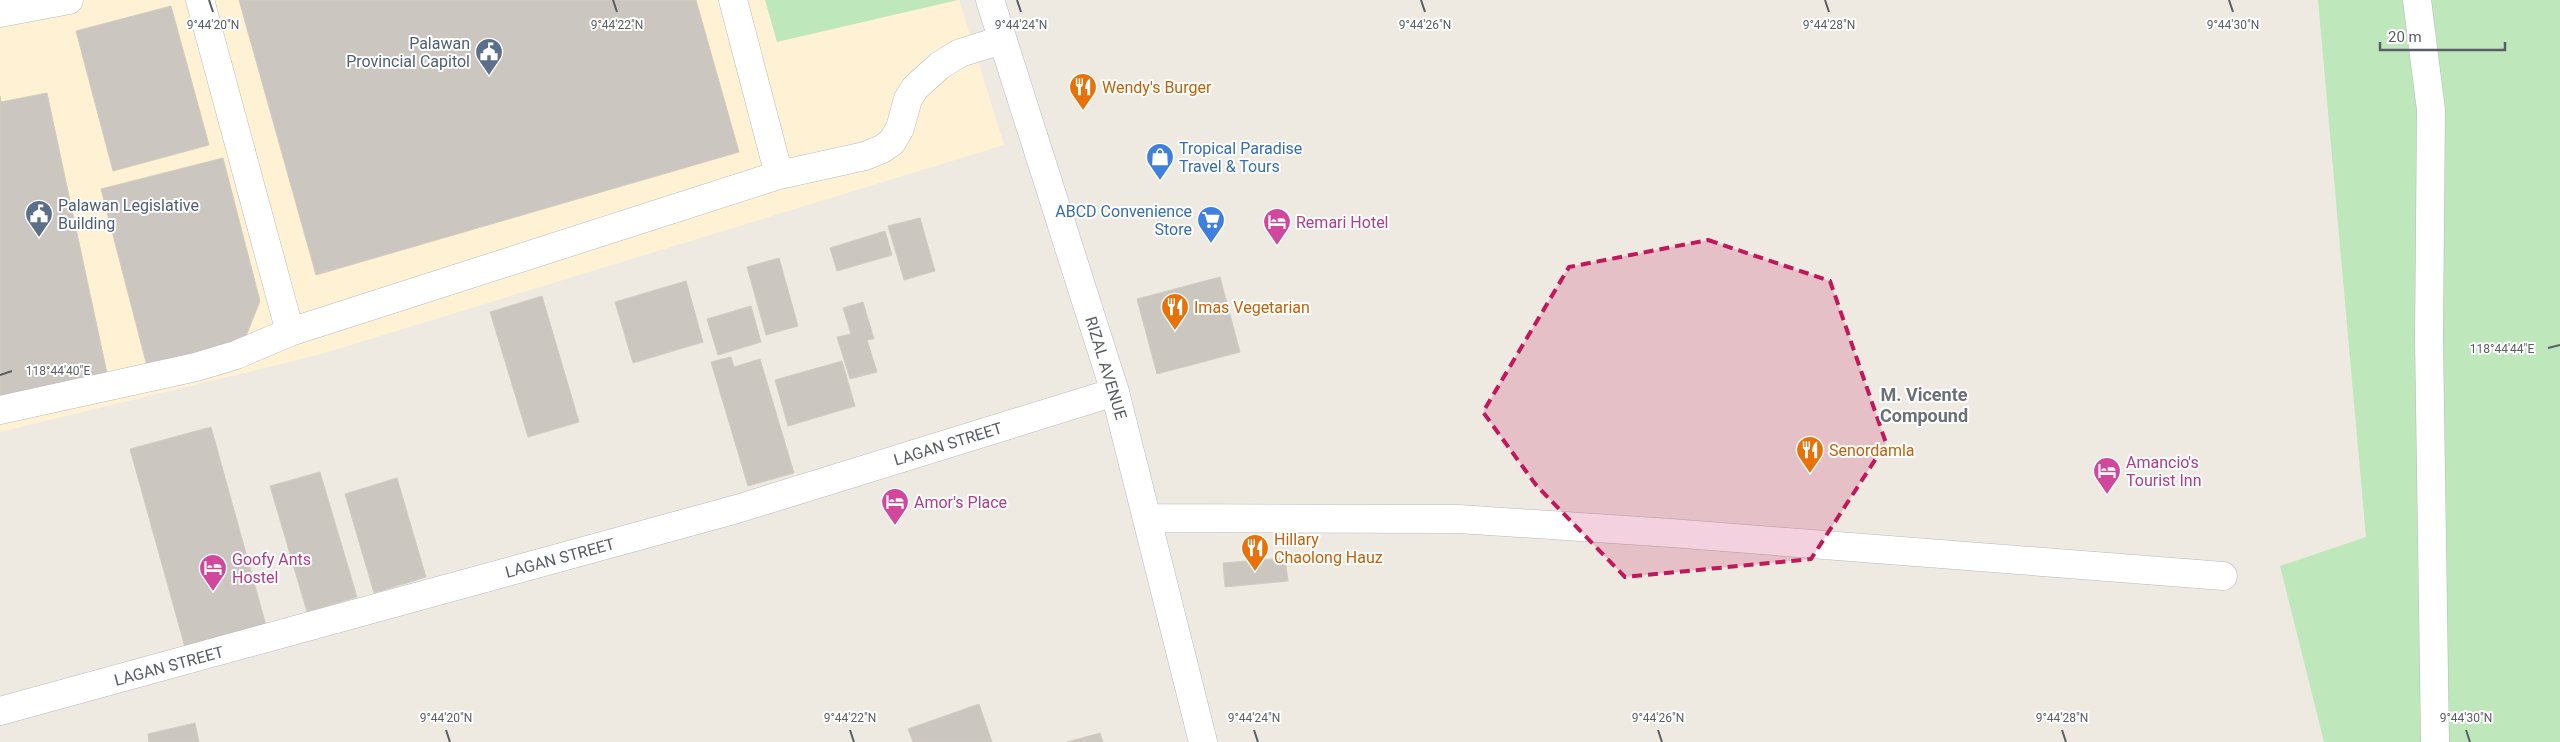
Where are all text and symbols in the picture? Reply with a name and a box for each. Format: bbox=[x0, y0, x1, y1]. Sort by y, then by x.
text: 9°44'20"N bbox=[187, 18, 239, 32]
text: 9°44'22"N bbox=[591, 18, 643, 32]
text: 9°44'24"N bbox=[995, 18, 1047, 32]
text: 9°44'26"N bbox=[1399, 18, 1451, 32]
text: 9°44'28"N bbox=[1803, 18, 1855, 32]
text: 9°44'30"N bbox=[2207, 18, 2259, 32]
scale bar bbox=[2380, 20, 2505, 52]
text: 20 m bbox=[2388, 28, 2422, 46]
place label: Palawan Provincial Capitol bbox=[346, 34, 470, 71]
public building icon: Palawan Provincial Capitol bbox=[474, 37, 504, 76]
restaurant icon: Wendy's Burger bbox=[1068, 72, 1098, 111]
place label: Wendy's Burger bbox=[1102, 78, 1212, 97]
place label: Tropical Paradise Travel & Tours bbox=[1179, 139, 1302, 176]
shop icon: Tropical Paradise Travel & Tours bbox=[1145, 142, 1175, 181]
place label: Palawan Legislative Building bbox=[58, 196, 199, 233]
public building icon: Palawan Legislative Building bbox=[24, 199, 54, 238]
place label: ABCD Convenience Store bbox=[1055, 202, 1192, 239]
supermarket icon: ABCD Convenience Store bbox=[1196, 205, 1226, 244]
hotel icon: Remari Hotel bbox=[1262, 207, 1292, 246]
place label: Remari Hotel bbox=[1296, 213, 1389, 232]
restaurant icon: Imas Vegetarian bbox=[1160, 292, 1190, 331]
place label: Imas Vegetarian bbox=[1194, 298, 1310, 317]
street label: RIZAL AVENUE bbox=[1081, 314, 1131, 422]
text: 118°44'44"E bbox=[2470, 342, 2534, 356]
text: 118°44'40"E bbox=[26, 364, 90, 378]
district label: M. Vicente Compound bbox=[1880, 384, 1968, 426]
street label: LAGAN STREET bbox=[891, 418, 1005, 470]
restaurant icon: Senordamla bbox=[1795, 435, 1825, 474]
place label: Senordamla bbox=[1829, 441, 1915, 460]
place label: Amancio's Tourist Inn bbox=[2126, 453, 2202, 490]
hotel icon: Amancio's Tourist Inn bbox=[2092, 456, 2122, 495]
hotel icon: Amor's Place bbox=[880, 487, 910, 526]
place label: Amor's Place bbox=[914, 493, 1007, 512]
place label: Hillary Chaolong Hauz bbox=[1274, 530, 1383, 567]
restaurant icon: Hillary Chaolong Hauz bbox=[1240, 533, 1270, 572]
street label: LAGAN STREET bbox=[503, 534, 617, 582]
place label: Goofy Ants Hostel bbox=[232, 550, 311, 587]
hotel icon: Goofy Ants Hostel bbox=[198, 553, 228, 592]
street label: LAGAN STREET bbox=[112, 642, 226, 690]
text: 9°44'20"N bbox=[420, 711, 472, 725]
text: 9°44'22"N bbox=[824, 711, 876, 725]
text: 9°44'24"N bbox=[1228, 711, 1280, 725]
text: 9°44'26"N bbox=[1632, 711, 1684, 725]
text: 9°44'28"N bbox=[2036, 711, 2088, 725]
text: 9°44'30"N bbox=[2440, 711, 2492, 725]

